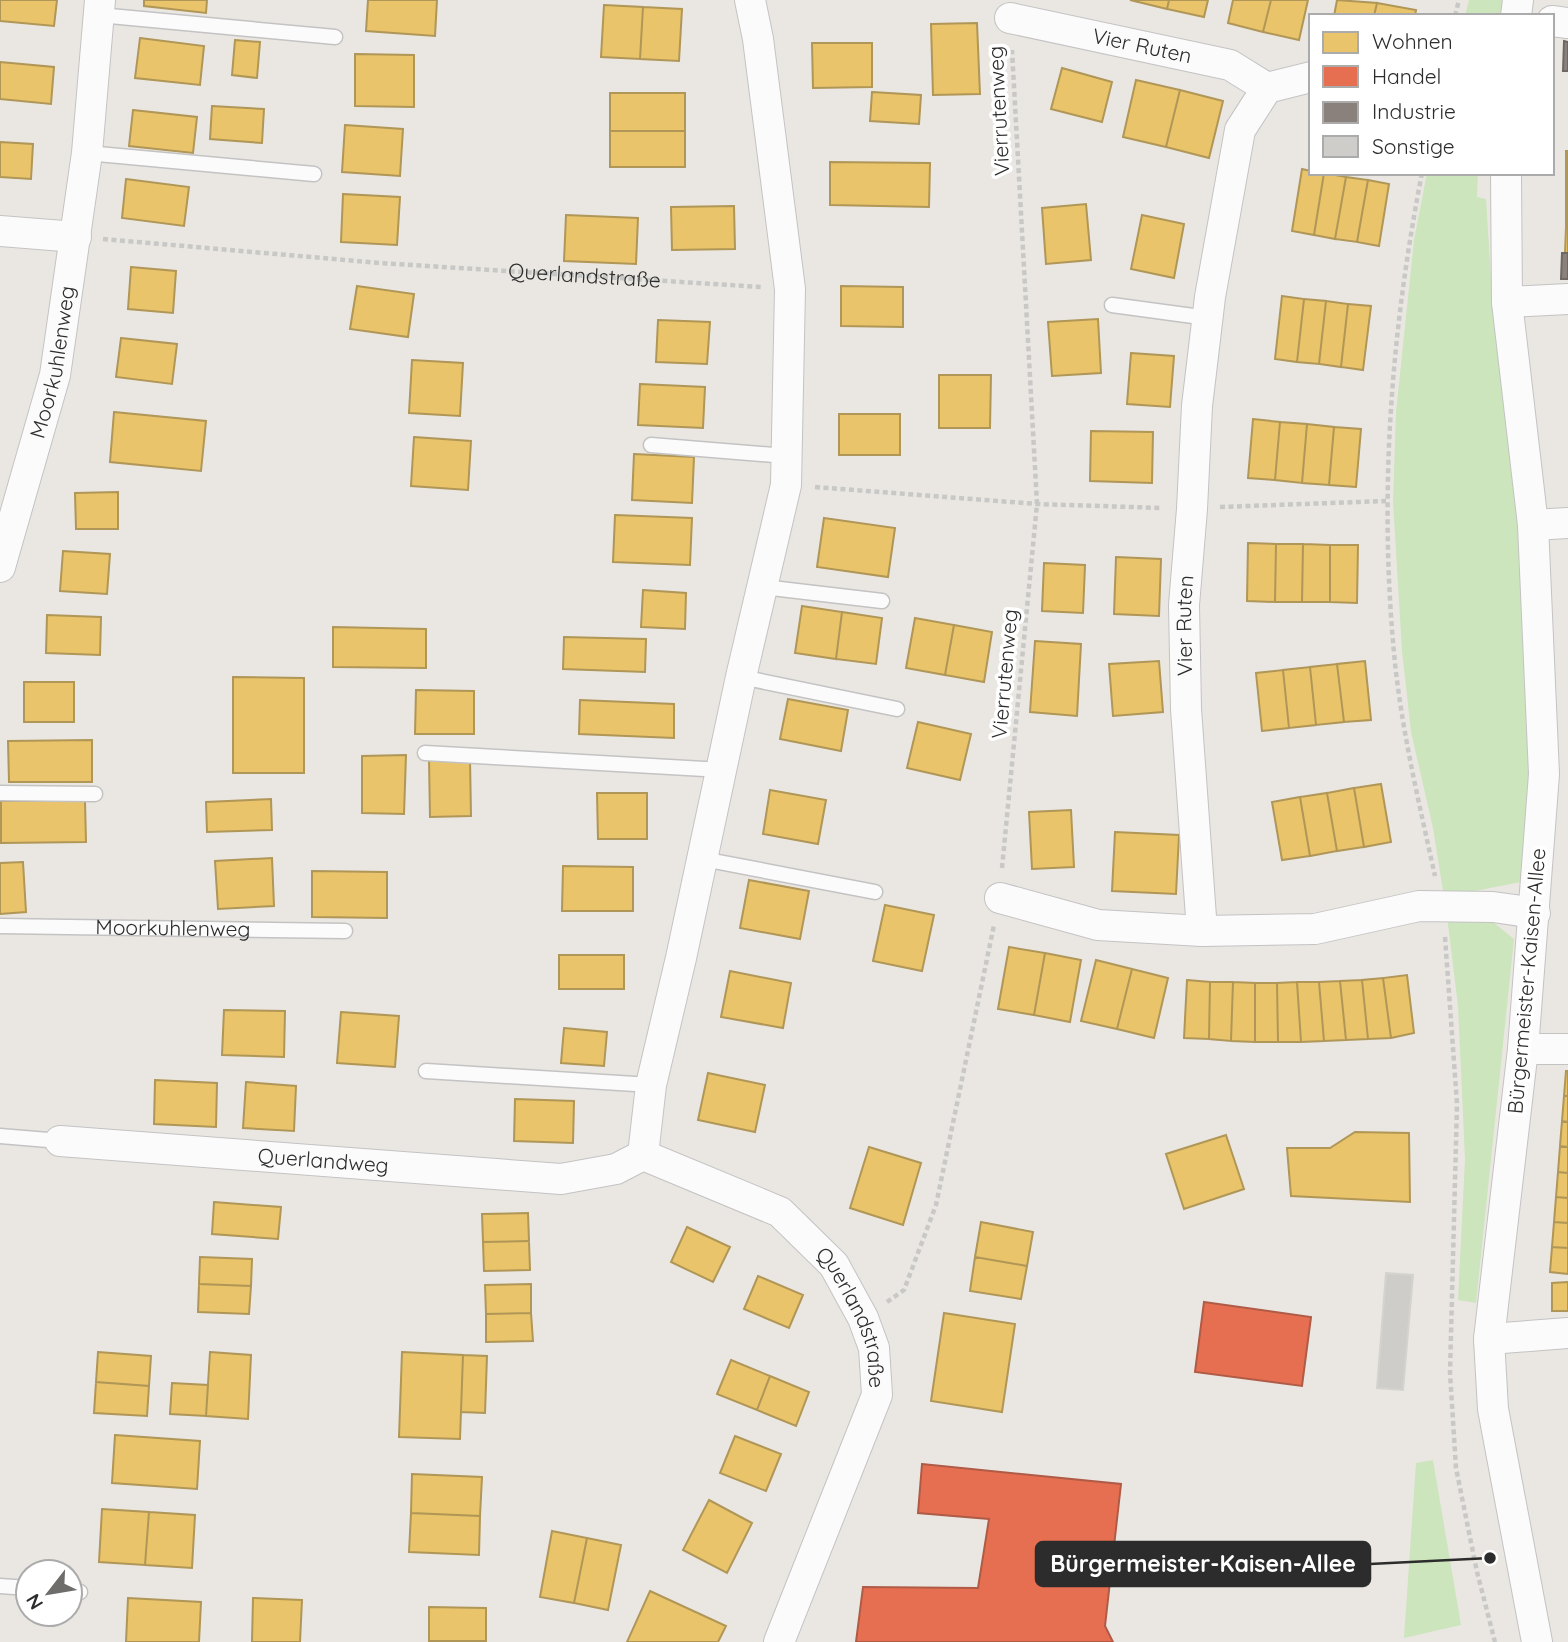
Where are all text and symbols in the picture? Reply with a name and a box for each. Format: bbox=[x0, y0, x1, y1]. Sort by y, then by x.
legend bbox=[1309, 14, 1554, 175]
street label: Vier Ruten bbox=[1090, 22, 1194, 68]
text: Wohnen bbox=[1372, 28, 1453, 54]
street label: Vierrutenweg bbox=[982, 45, 1014, 177]
text: Handel bbox=[1372, 63, 1441, 89]
text: Industrie bbox=[1372, 98, 1456, 124]
text: Sonstige bbox=[1372, 133, 1455, 159]
street label: Querlandstraße bbox=[508, 257, 662, 293]
street label: Moorkuhlenweg bbox=[24, 284, 80, 441]
street label: Vier Ruten bbox=[1170, 574, 1198, 676]
street label: Vierrutenweg bbox=[985, 608, 1023, 740]
street label: Bürgermeister-Kaisen-Allee bbox=[1501, 847, 1551, 1115]
street label: Moorkuhlenweg bbox=[95, 913, 251, 942]
street label: Querlandweg bbox=[257, 1142, 390, 1178]
street label: Querlandstraße bbox=[811, 1241, 891, 1389]
callout: Bürgermeister-Kaisen-Allee bbox=[1036, 1542, 1370, 1586]
text: Bürgermeister-Kaisen-Allee bbox=[1050, 1549, 1356, 1578]
north arrow bbox=[14, 1558, 84, 1628]
text: N bbox=[21, 1590, 48, 1614]

